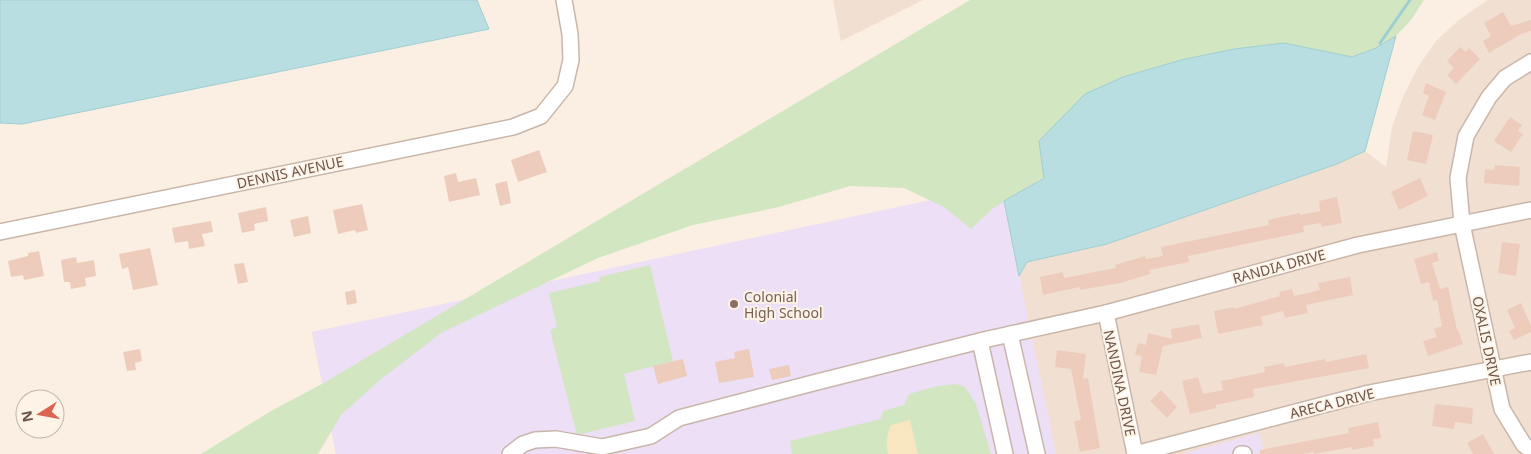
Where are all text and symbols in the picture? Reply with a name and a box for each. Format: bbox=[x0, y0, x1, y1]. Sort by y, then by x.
street label: DENNIS AVENUE bbox=[235, 151, 345, 193]
street label: RANDIA DRIVE bbox=[1230, 244, 1328, 288]
place label: Colonial High School bbox=[744, 287, 823, 322]
street label: OXALIS DRIVE bbox=[1468, 294, 1506, 388]
marker: Colonial High School bbox=[728, 298, 740, 310]
street label: NANDINA DRIVE bbox=[1099, 328, 1141, 438]
street label: ARECA DRIVE bbox=[1288, 383, 1376, 423]
north arrow bbox=[15, 389, 65, 439]
text: N bbox=[16, 409, 37, 424]

